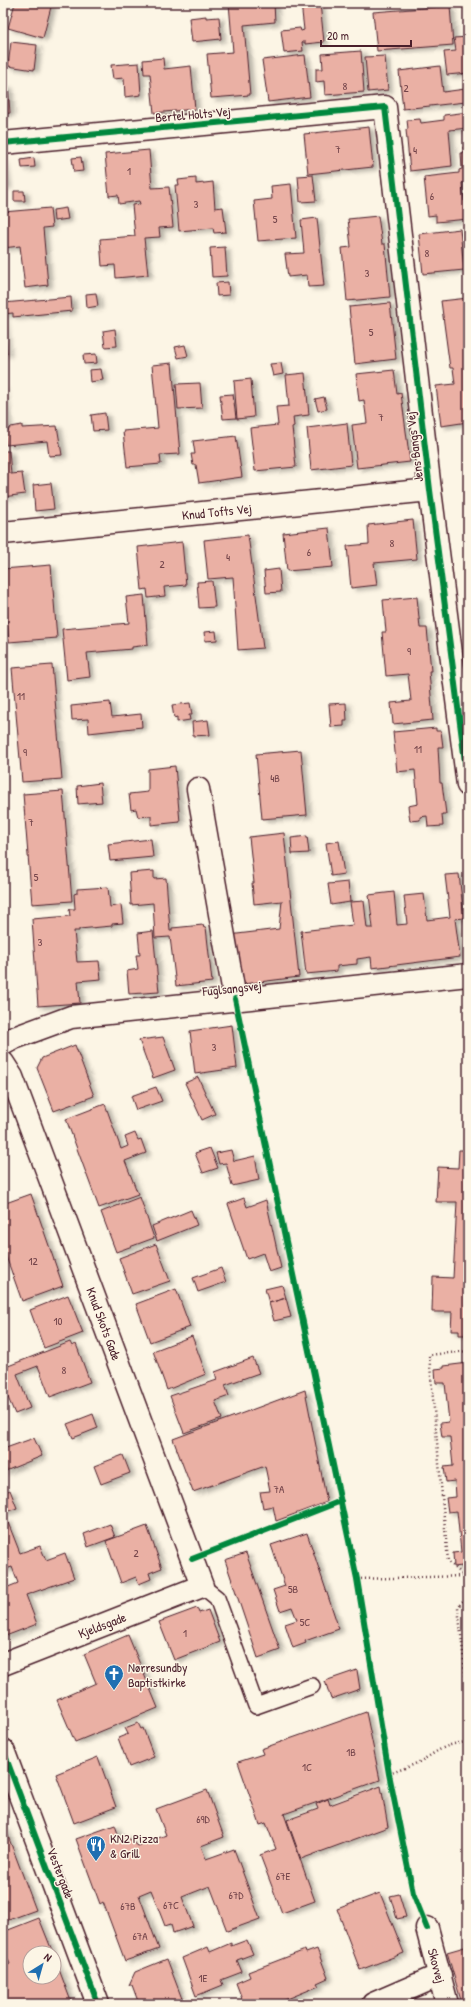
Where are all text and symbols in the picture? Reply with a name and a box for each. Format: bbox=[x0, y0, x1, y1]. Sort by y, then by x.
scale bar bbox=[321, 22, 411, 48]
text: 20 m bbox=[327, 27, 349, 44]
house number: 8 bbox=[343, 79, 348, 93]
house number: 2 bbox=[403, 81, 409, 95]
street label: Bertel Holts Vej bbox=[155, 102, 231, 126]
house number: 7 bbox=[335, 142, 341, 156]
house number: 4 bbox=[413, 143, 417, 157]
house number: 1 bbox=[127, 164, 131, 178]
house number: 6 bbox=[430, 189, 435, 203]
house number: 3 bbox=[194, 197, 199, 211]
house number: 5 bbox=[273, 212, 278, 226]
house number: 8 bbox=[425, 246, 430, 260]
house number: 3 bbox=[365, 266, 370, 280]
house number: 5 bbox=[369, 325, 374, 339]
house number: 7 bbox=[378, 410, 384, 424]
street label: Jens Bangs Vej bbox=[401, 411, 427, 483]
street label: Knud Tofts Vej bbox=[181, 499, 253, 524]
house number: 8 bbox=[390, 536, 395, 550]
house number: 6 bbox=[307, 545, 312, 559]
house number: 4 bbox=[226, 550, 230, 564]
house number: 2 bbox=[159, 557, 165, 571]
house number: 9 bbox=[407, 644, 411, 658]
house number: 11 bbox=[17, 689, 25, 703]
house number: 11 bbox=[414, 742, 422, 756]
house number: 9 bbox=[23, 745, 27, 759]
house number: 4B bbox=[270, 771, 280, 785]
house number: 7 bbox=[28, 815, 34, 829]
house number: 5 bbox=[34, 870, 39, 884]
house number: 3 bbox=[38, 935, 43, 949]
street label: Fuglsangsvej bbox=[200, 976, 263, 1000]
house number: 3 bbox=[212, 1040, 217, 1054]
house number: 12 bbox=[28, 1254, 38, 1268]
street label: Knud Skots Gade bbox=[82, 1285, 126, 1363]
house number: 10 bbox=[54, 1314, 63, 1328]
house number: 8 bbox=[62, 1363, 67, 1377]
house number: 7A bbox=[274, 1482, 285, 1496]
house number: 2 bbox=[133, 1546, 139, 1560]
house number: 5B bbox=[288, 1582, 299, 1596]
street label: Kjeldsgade bbox=[76, 1608, 128, 1642]
house number: 5C bbox=[300, 1615, 310, 1629]
house number: 1 bbox=[183, 1626, 187, 1640]
place label: Nørresundby Baptistkirke bbox=[128, 1658, 188, 1691]
church icon: Nørresundby Baptistkirke bbox=[103, 1663, 125, 1691]
house number: 1B bbox=[346, 1745, 356, 1759]
house number: 1C bbox=[302, 1760, 312, 1774]
house number: 69D bbox=[196, 1812, 211, 1826]
place label: KN2 Pizza & Grill bbox=[110, 1829, 158, 1862]
restaurant icon: KN2 Pizza & Grill bbox=[85, 1834, 107, 1862]
street label: Vestergade bbox=[43, 1845, 79, 1901]
house number: 67E bbox=[276, 1869, 290, 1883]
house number: 67D bbox=[228, 1888, 244, 1902]
house number: 67C bbox=[163, 1898, 179, 1912]
house number: 67B bbox=[120, 1899, 136, 1913]
house number: 67A bbox=[132, 1929, 148, 1943]
north arrow bbox=[22, 1945, 62, 1985]
street label: Skovvej bbox=[424, 1946, 450, 1985]
text: N bbox=[41, 1950, 55, 1964]
house number: 1E bbox=[199, 1971, 208, 1985]

